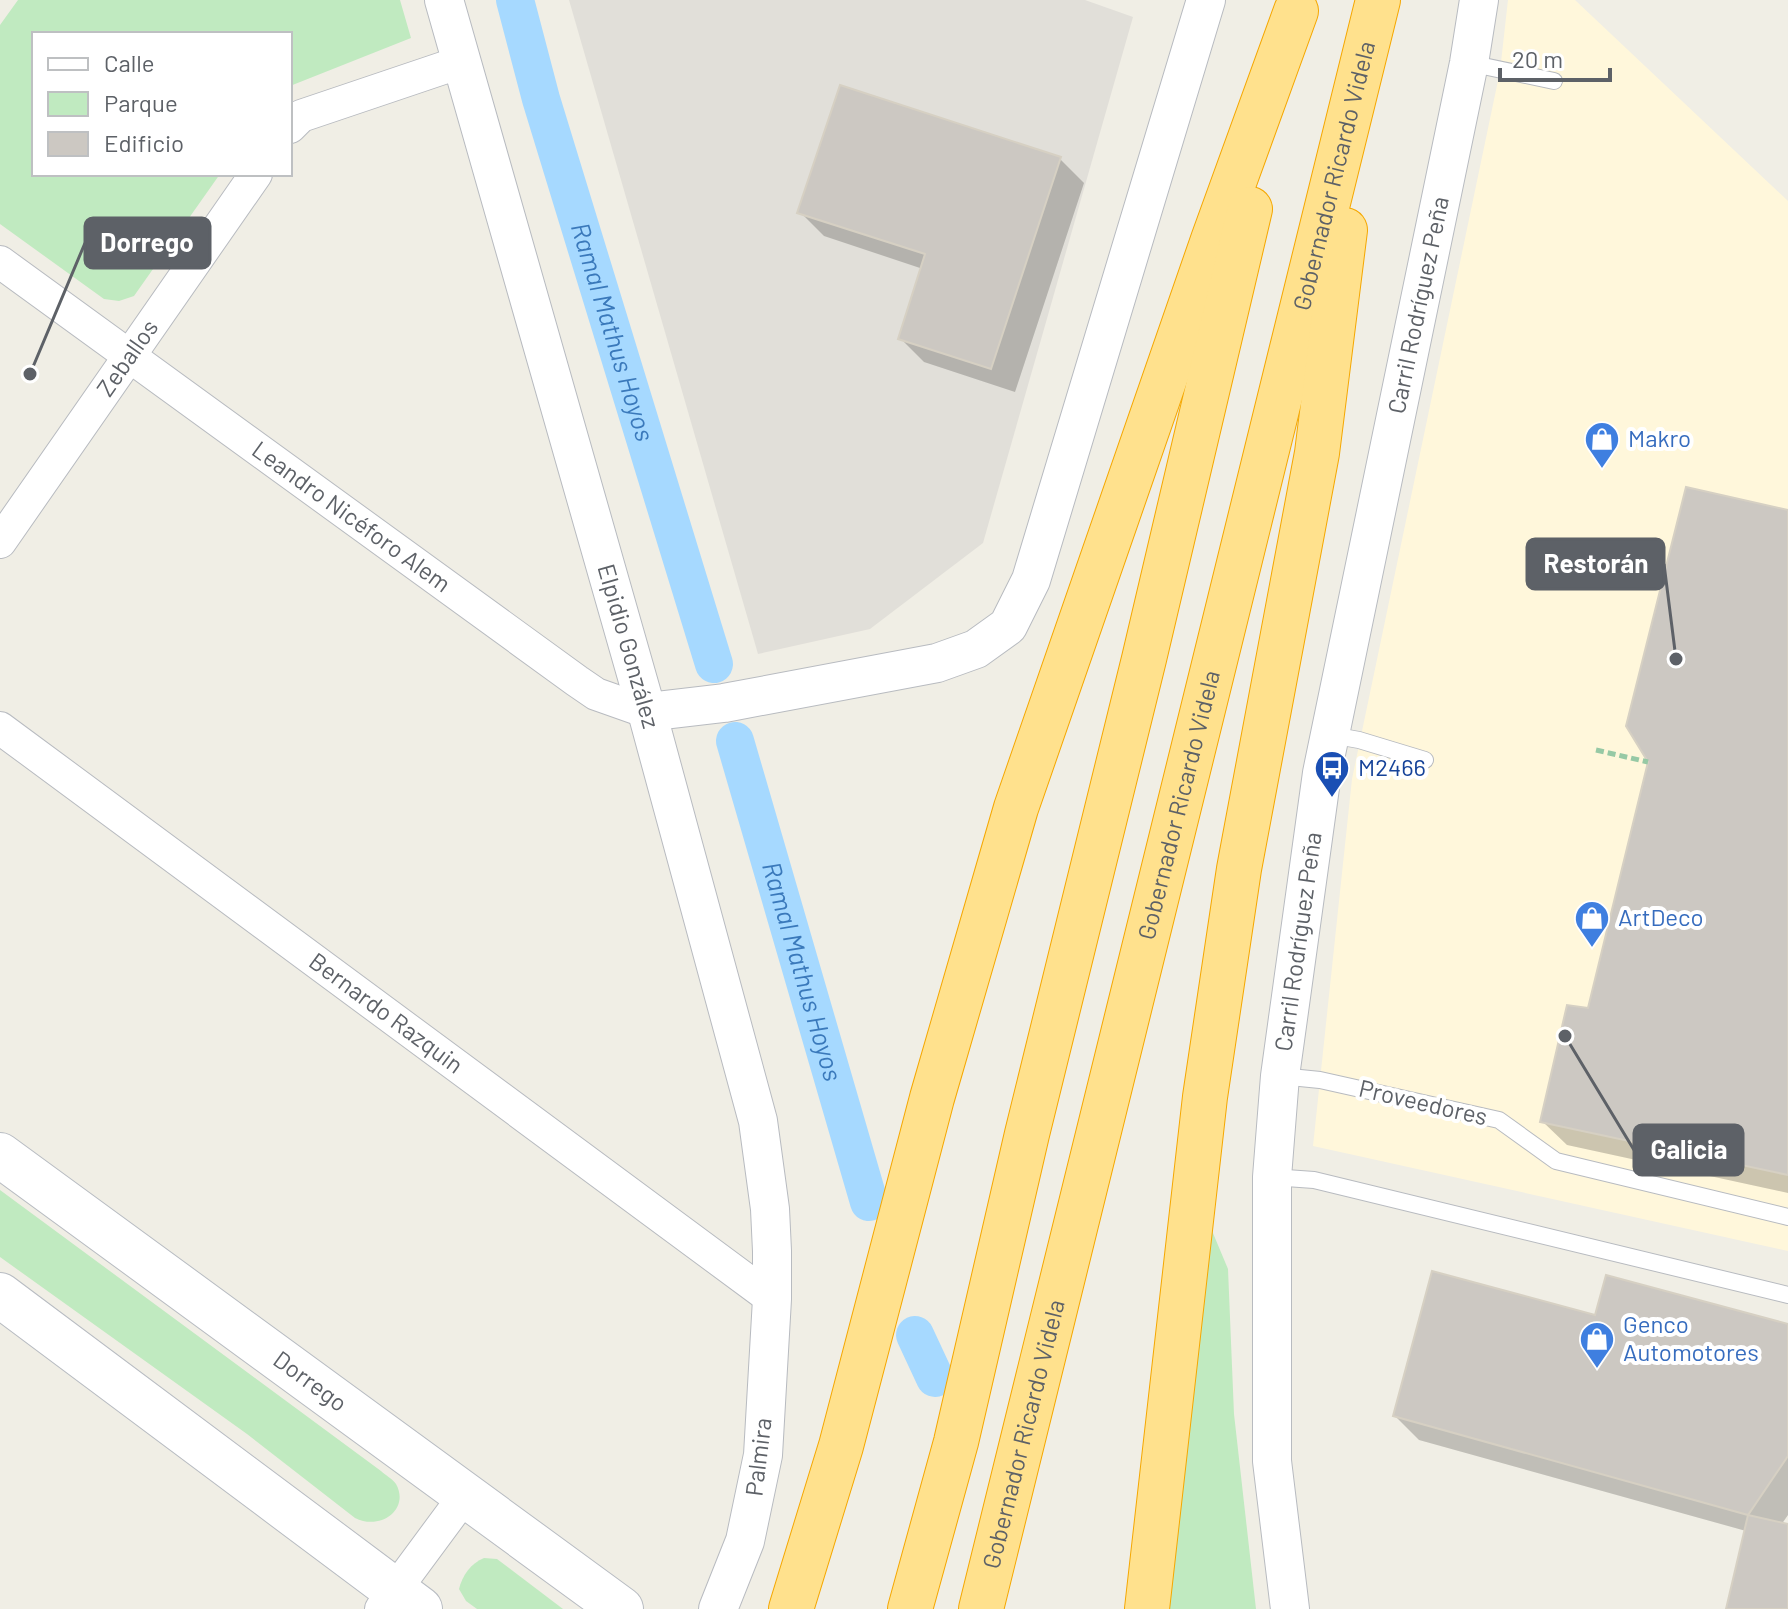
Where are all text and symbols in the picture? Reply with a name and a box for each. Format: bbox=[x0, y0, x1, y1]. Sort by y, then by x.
legend bbox=[32, 32, 292, 176]
scale bar bbox=[1500, 32, 1610, 82]
street label: Gobernador Ricardo Videla bbox=[1286, 38, 1380, 313]
text: 20 m bbox=[1512, 44, 1563, 73]
text: Calle bbox=[104, 48, 155, 77]
text: Parque bbox=[104, 88, 178, 117]
text: Edificio bbox=[104, 128, 184, 157]
street label: Carril Rodríguez Peña bbox=[1381, 194, 1454, 416]
callout: Dorrego bbox=[85, 218, 210, 268]
water label: Ramal Mathus Hoyos bbox=[566, 219, 662, 445]
text: Dorrego bbox=[100, 226, 194, 257]
street label: Zeballos bbox=[90, 313, 163, 401]
shop icon: Makro bbox=[1583, 420, 1621, 470]
place label: Makro bbox=[1628, 423, 1691, 452]
street label: Leandro Nicéforo Alem bbox=[247, 434, 457, 598]
callout: Restorán bbox=[1527, 539, 1664, 589]
text: Restorán bbox=[1544, 547, 1648, 578]
street label: Elpidio González bbox=[593, 560, 667, 731]
street label: Gobernador Ricardo Videla bbox=[1131, 667, 1225, 942]
bus stop icon: M2466 bbox=[1313, 749, 1351, 799]
place label: M2466 bbox=[1358, 752, 1426, 781]
street label: Carril Rodríguez Peña bbox=[1268, 830, 1327, 1053]
water label: Ramal Mathus Hoyos bbox=[757, 858, 850, 1084]
shop icon: ArtDeco bbox=[1573, 899, 1611, 949]
place label: ArtDeco bbox=[1618, 902, 1704, 931]
street label: Bernardo Razquin bbox=[304, 946, 470, 1079]
street label: Proveedores bbox=[1356, 1073, 1490, 1130]
callout: Galicia bbox=[1634, 1125, 1743, 1175]
text: Galicia bbox=[1651, 1133, 1727, 1164]
street label: Gobernador Ricardo Videla bbox=[975, 1296, 1070, 1572]
place label: Genco Automotores bbox=[1623, 1309, 1759, 1366]
shop icon: Genco Automotores bbox=[1578, 1320, 1616, 1370]
street label: Dorrego bbox=[268, 1344, 353, 1417]
street label: Palmira bbox=[738, 1416, 777, 1498]

